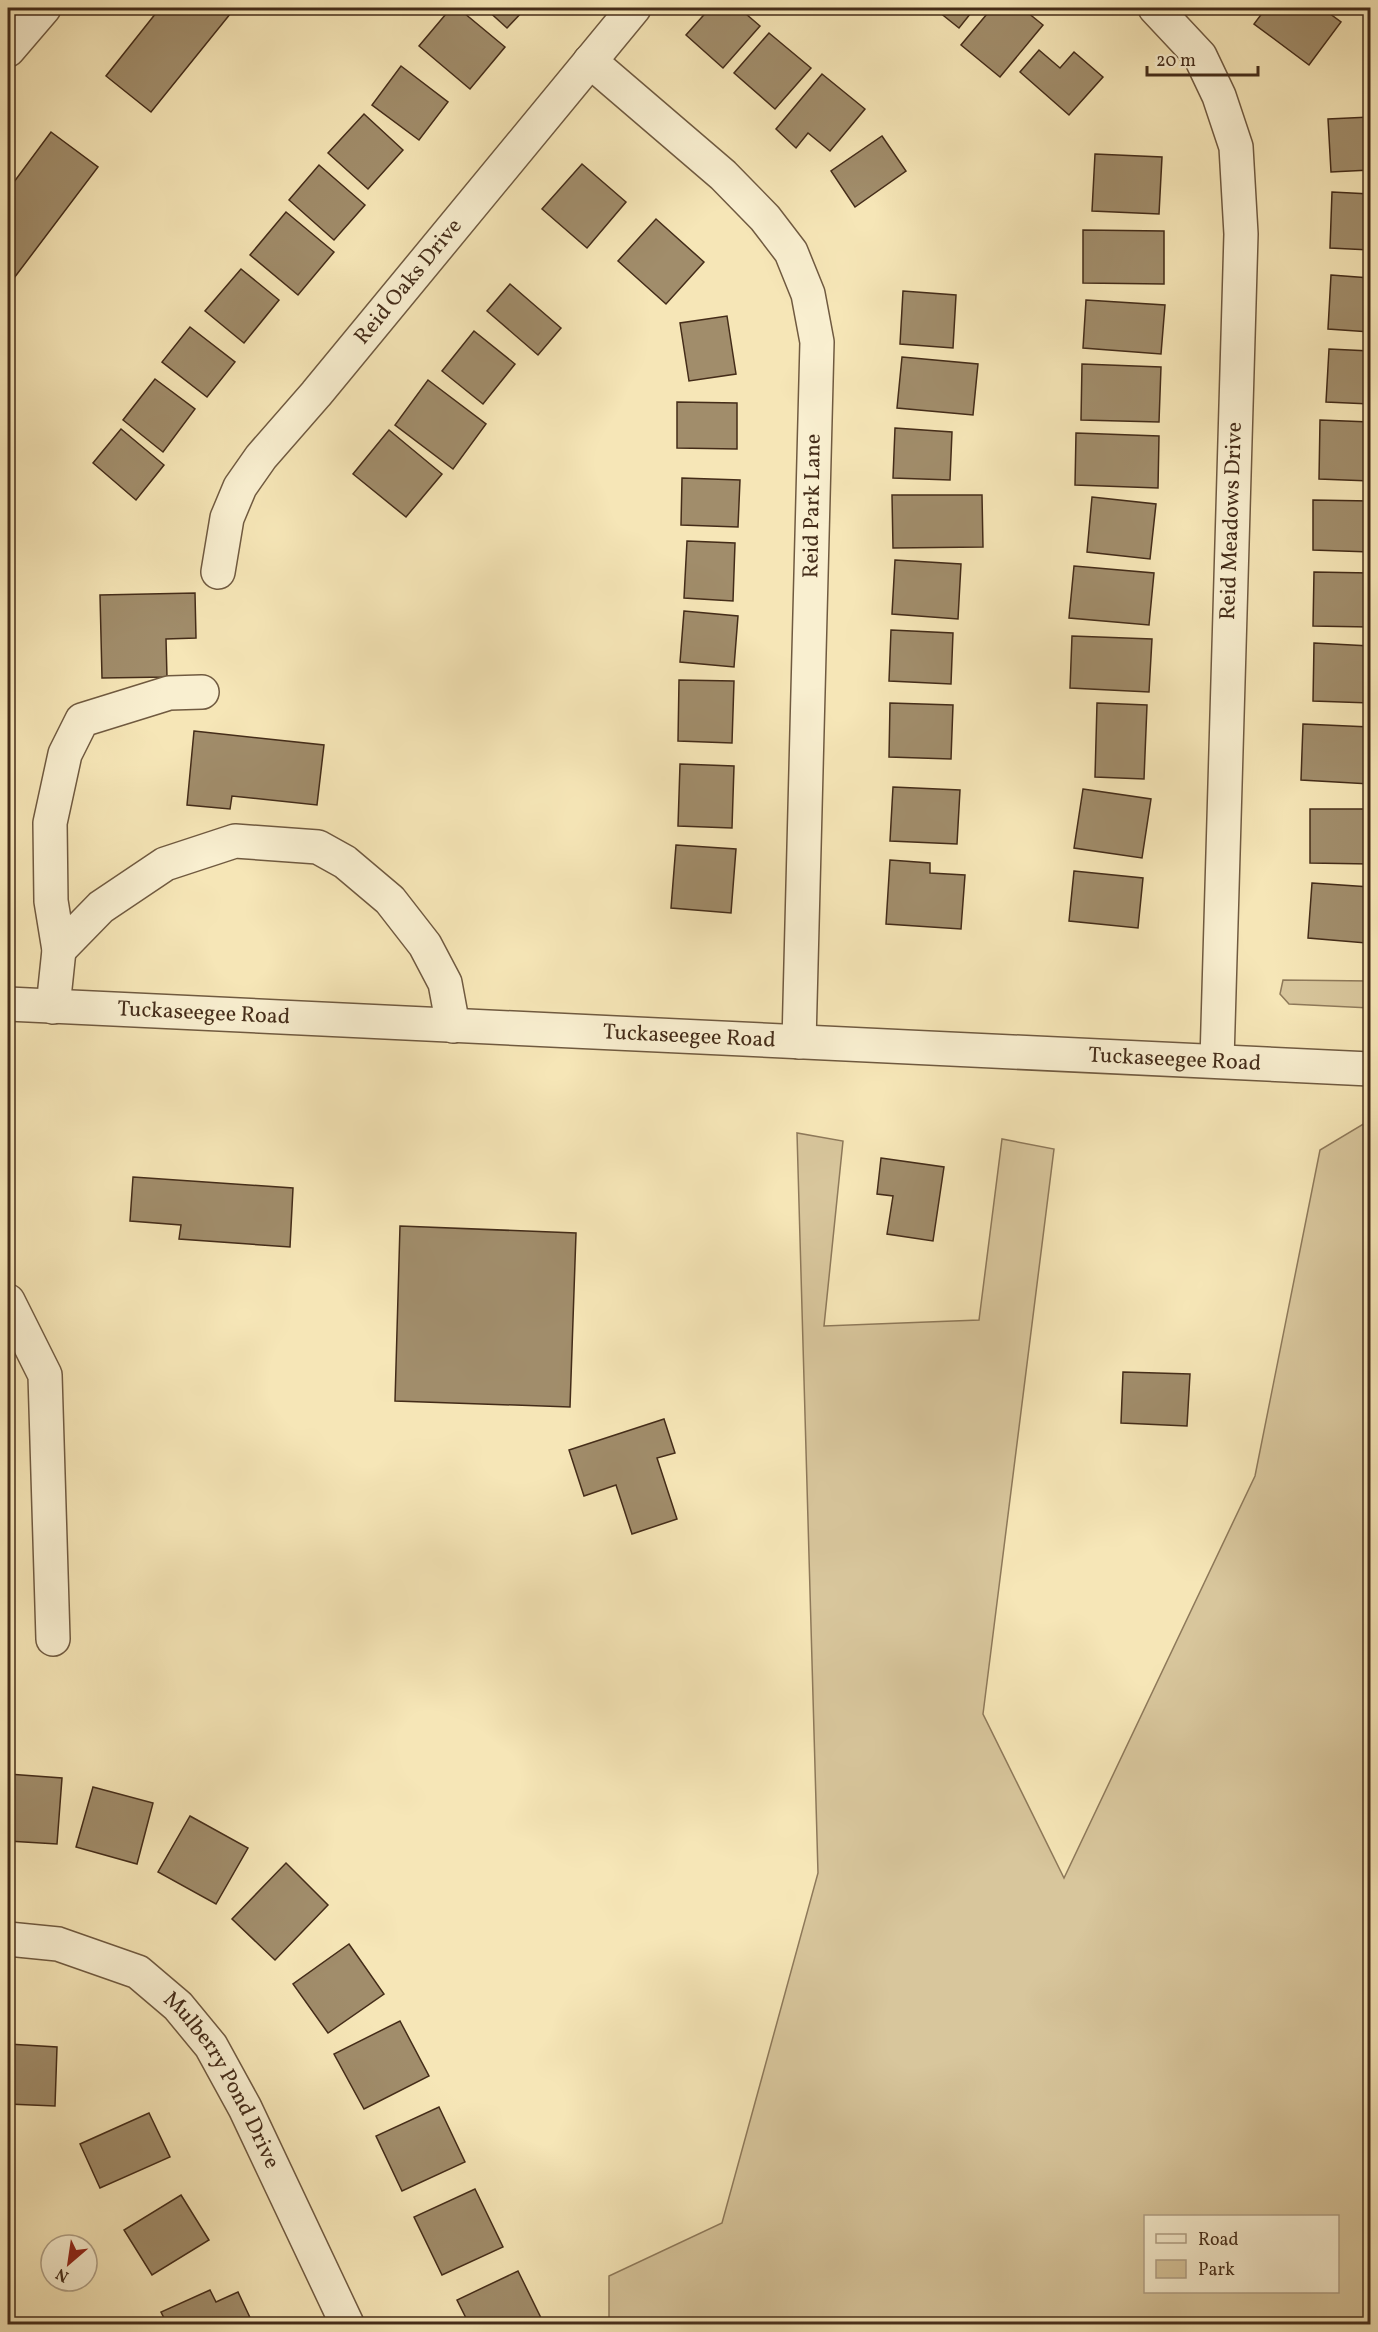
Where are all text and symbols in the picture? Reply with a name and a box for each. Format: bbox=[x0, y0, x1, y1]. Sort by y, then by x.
scale bar bbox=[1147, 39, 1258, 77]
text: 20 m bbox=[1156, 49, 1196, 74]
street label: Reid Oaks Drive bbox=[347, 212, 470, 352]
street label: Reid Meadows Drive bbox=[1213, 421, 1251, 621]
street label: Reid Park Lane bbox=[796, 433, 830, 579]
street label: Tuckaseegee Road bbox=[117, 994, 291, 1033]
street label: Tuckaseegee Road bbox=[602, 1017, 776, 1056]
street label: Tuckaseegee Road bbox=[1088, 1040, 1262, 1079]
street label: Mulberry Pond Drive bbox=[156, 1984, 287, 2174]
legend bbox=[1144, 2215, 1339, 2293]
text: Road bbox=[1198, 2228, 1239, 2253]
north arrow bbox=[39, 2233, 99, 2293]
text: Park bbox=[1198, 2258, 1235, 2283]
text: N bbox=[52, 2262, 73, 2287]

